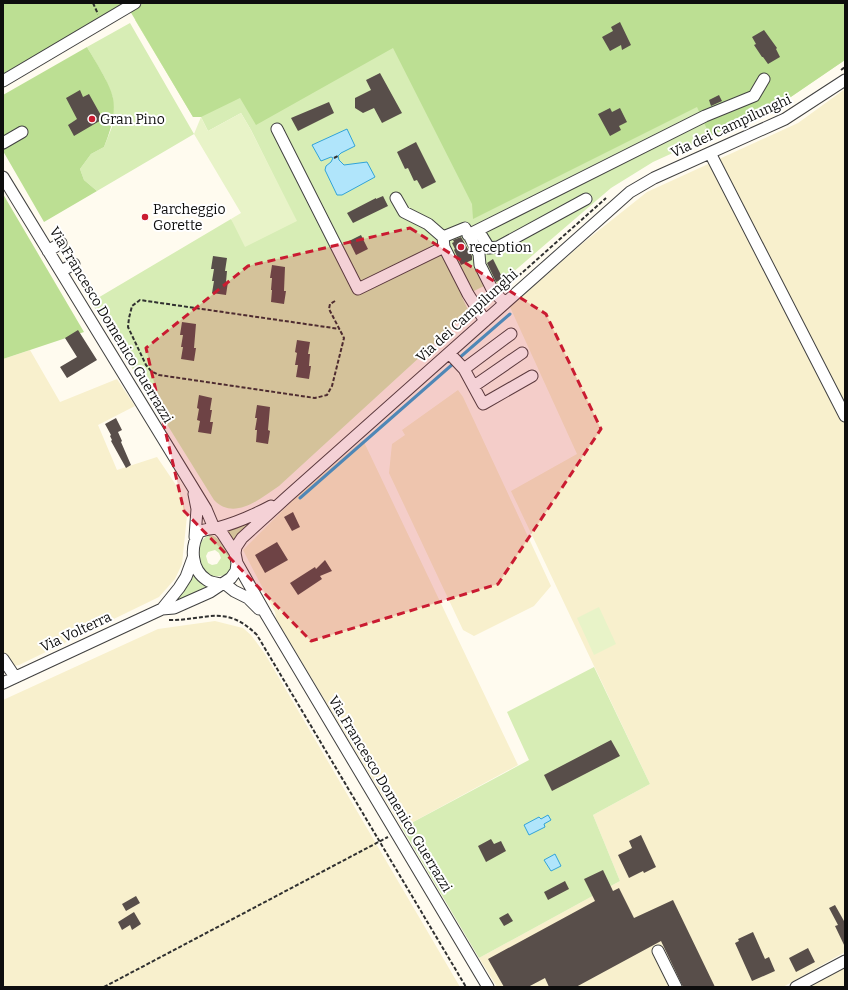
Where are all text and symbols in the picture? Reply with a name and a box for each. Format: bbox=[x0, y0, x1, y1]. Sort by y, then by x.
street label: Via dei Campilunghi bbox=[668, 91, 794, 161]
place label: Gran Pino bbox=[100, 111, 165, 128]
marker: Gran Pino bbox=[87, 114, 97, 124]
place label: Parcheggio Gorette bbox=[153, 201, 226, 234]
marker: Parcheggio Gorette bbox=[140, 212, 150, 222]
street label: Via Francesco Domenico Guerrazzi bbox=[46, 224, 176, 426]
place label: reception bbox=[469, 239, 532, 256]
marker: reception bbox=[456, 242, 466, 252]
street label: Via dei Campilunghi bbox=[413, 266, 521, 366]
street label: Via Volterra bbox=[38, 608, 114, 656]
street label: Via Francesco Domenico Guerrazzi bbox=[325, 693, 455, 895]

